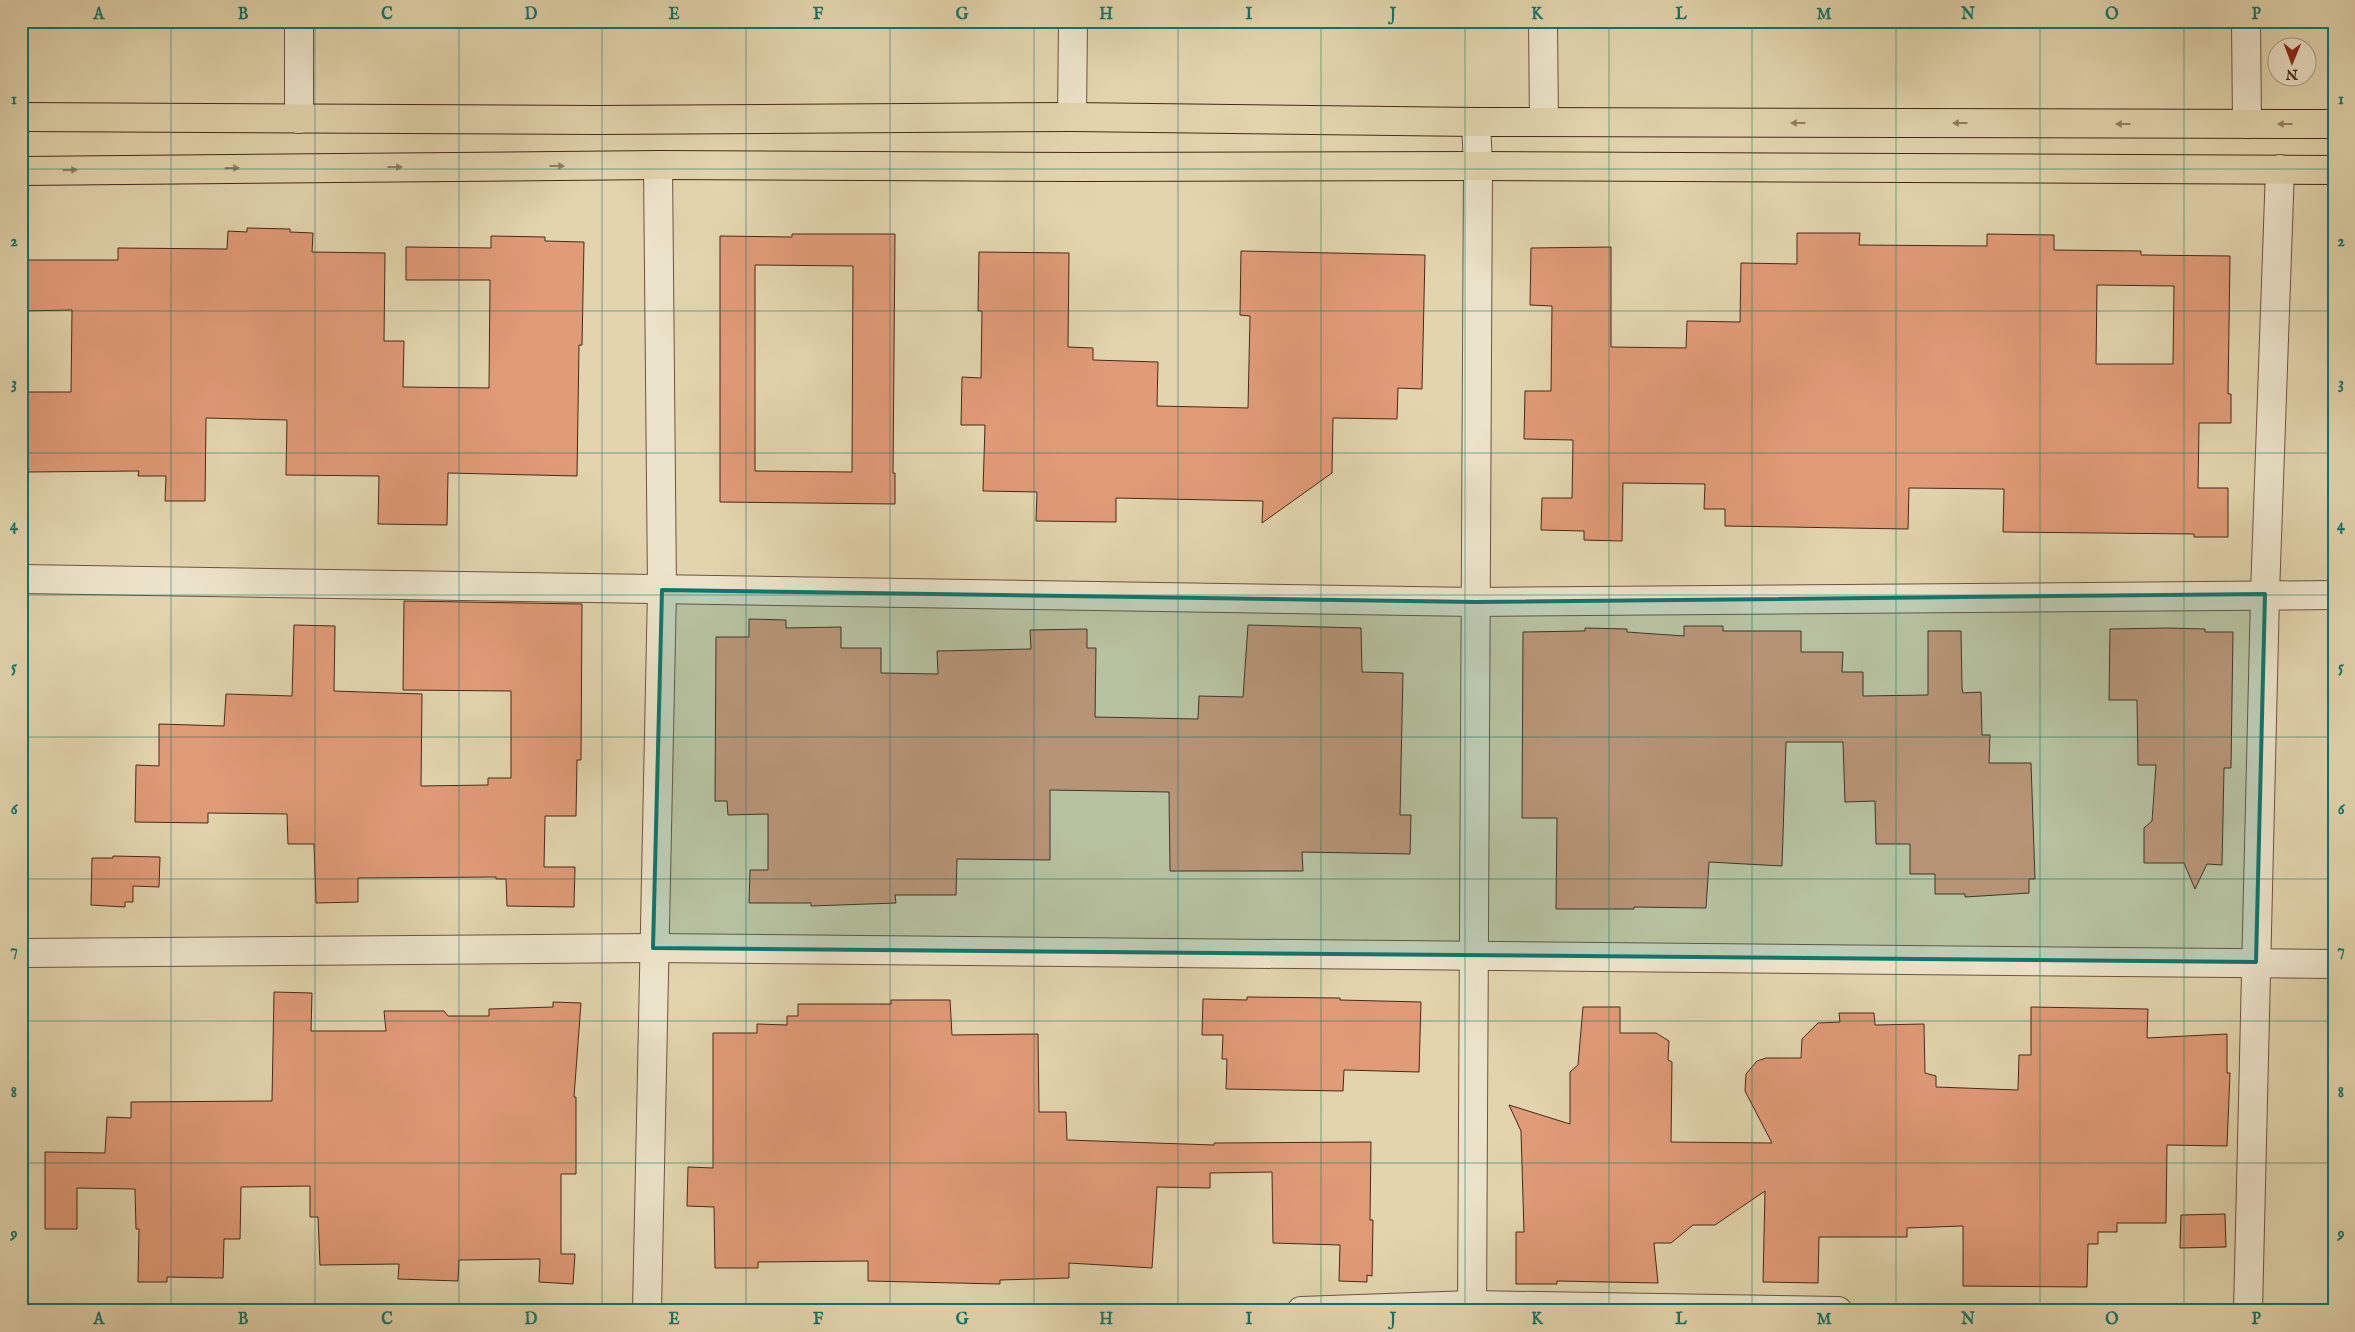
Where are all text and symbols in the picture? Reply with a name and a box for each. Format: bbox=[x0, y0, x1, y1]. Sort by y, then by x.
text: A bbox=[93, 5, 106, 25]
text: B bbox=[238, 5, 249, 25]
text: C bbox=[381, 5, 393, 25]
text: D bbox=[525, 5, 538, 25]
text: E bbox=[668, 5, 680, 25]
text: F bbox=[813, 5, 824, 25]
text: G bbox=[956, 5, 969, 25]
text: H bbox=[1099, 5, 1113, 25]
text: I bbox=[1246, 5, 1253, 25]
text: J bbox=[1388, 5, 1397, 25]
text: K bbox=[1531, 5, 1544, 25]
text: L bbox=[1675, 5, 1687, 25]
text: M bbox=[1816, 5, 1832, 25]
text: N bbox=[1960, 5, 1975, 25]
text: O bbox=[2105, 5, 2119, 25]
text: P bbox=[2251, 5, 2261, 25]
north arrow bbox=[2268, 38, 2318, 88]
text: N bbox=[2286, 65, 2299, 83]
text: 1 bbox=[11, 90, 17, 110]
text: 1 bbox=[2338, 90, 2344, 110]
one-way arrow bbox=[1789, 119, 1805, 127]
one-way arrow bbox=[1952, 119, 1968, 127]
one-way arrow bbox=[2114, 120, 2130, 128]
one-way arrow bbox=[2277, 120, 2293, 128]
one-way arrow bbox=[550, 162, 566, 170]
one-way arrow bbox=[387, 163, 403, 171]
one-way arrow bbox=[225, 164, 241, 172]
one-way arrow bbox=[62, 166, 78, 174]
text: 2 bbox=[10, 232, 18, 252]
text: 2 bbox=[2337, 232, 2345, 252]
text: 3 bbox=[11, 374, 17, 394]
text: 3 bbox=[2338, 374, 2344, 394]
text: 4 bbox=[10, 516, 19, 536]
text: 4 bbox=[2337, 516, 2346, 536]
text: 5 bbox=[11, 658, 17, 678]
text: 5 bbox=[2338, 658, 2344, 678]
text: 6 bbox=[11, 800, 19, 820]
text: 6 bbox=[2338, 800, 2346, 820]
text: 7 bbox=[10, 941, 18, 961]
text: 7 bbox=[2337, 941, 2345, 961]
text: 8 bbox=[11, 1083, 17, 1103]
text: 8 bbox=[2338, 1083, 2344, 1103]
text: 9 bbox=[10, 1225, 18, 1245]
text: 9 bbox=[2337, 1225, 2345, 1245]
text: A bbox=[93, 1310, 106, 1330]
text: B bbox=[238, 1310, 249, 1330]
text: C bbox=[381, 1310, 393, 1330]
text: D bbox=[525, 1310, 538, 1330]
text: E bbox=[668, 1310, 680, 1330]
text: F bbox=[813, 1310, 824, 1330]
text: G bbox=[956, 1310, 969, 1330]
text: H bbox=[1099, 1310, 1113, 1330]
text: I bbox=[1246, 1310, 1253, 1330]
text: J bbox=[1388, 1310, 1397, 1330]
text: K bbox=[1531, 1310, 1544, 1330]
text: L bbox=[1675, 1310, 1687, 1330]
text: M bbox=[1816, 1310, 1832, 1330]
text: N bbox=[1960, 1310, 1975, 1330]
text: O bbox=[2105, 1310, 2119, 1330]
text: P bbox=[2251, 1310, 2261, 1330]

